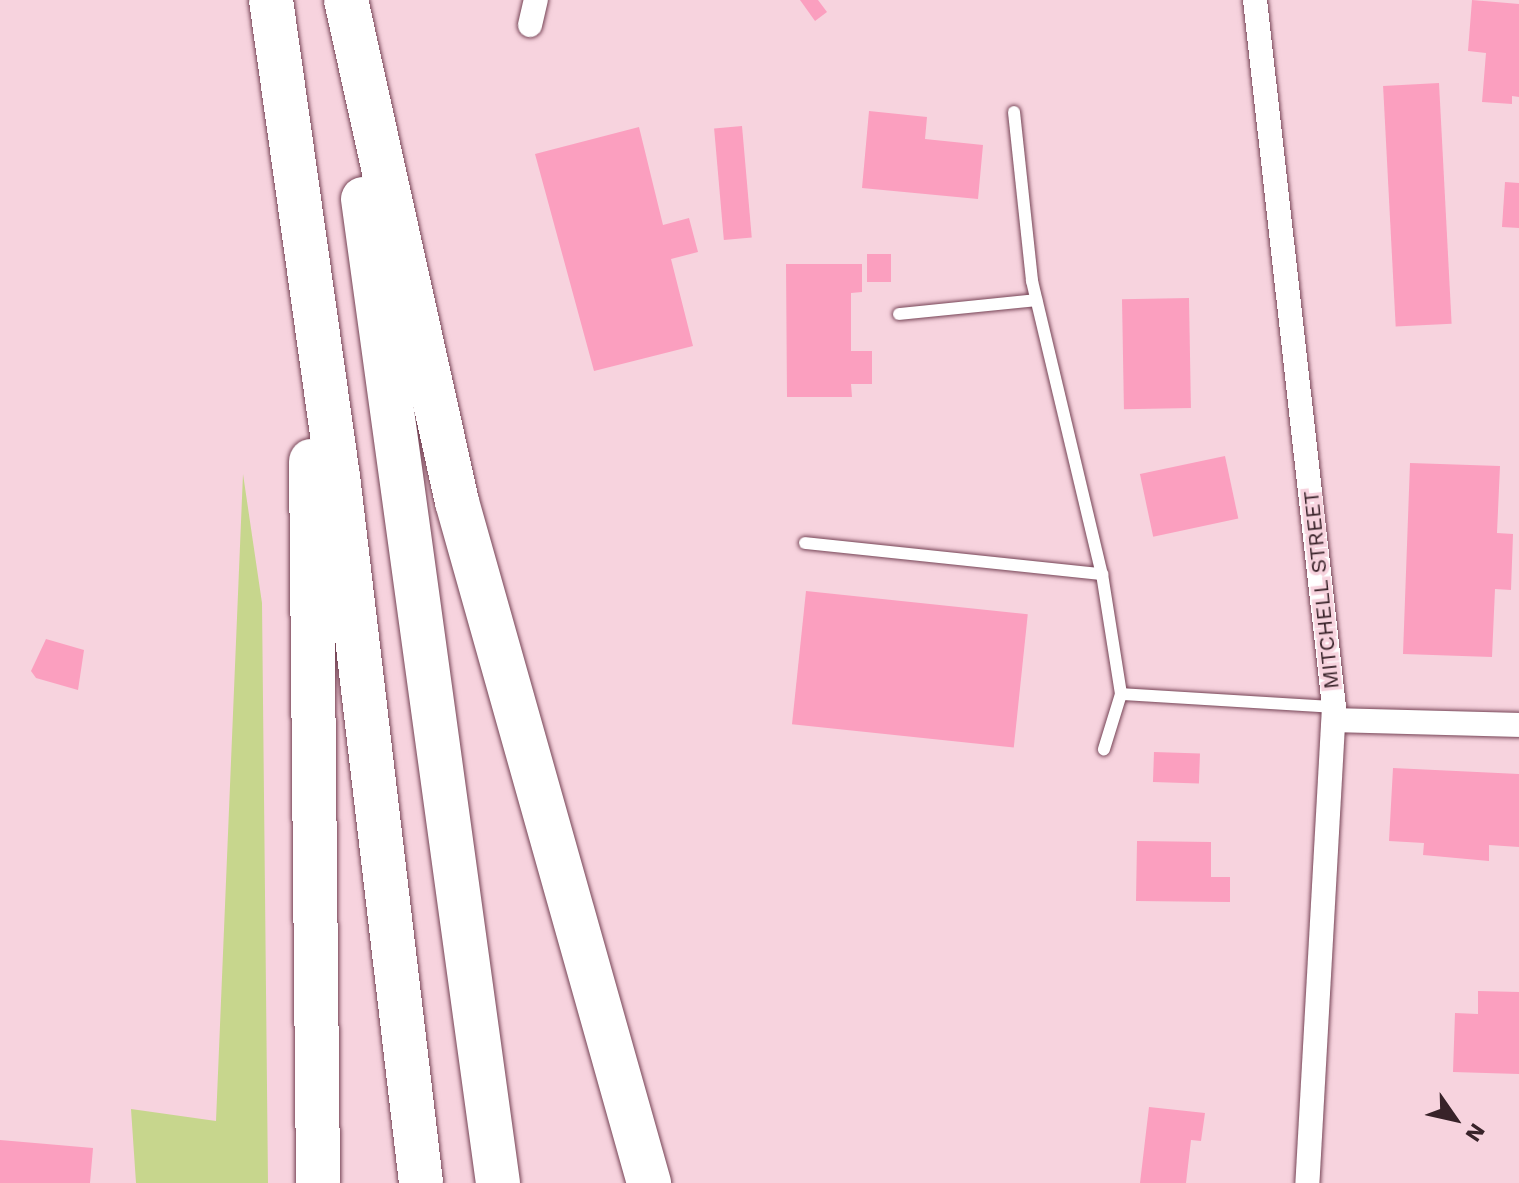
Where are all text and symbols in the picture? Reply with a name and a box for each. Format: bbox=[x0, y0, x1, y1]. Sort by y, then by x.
street label: MITCHELL STREET bbox=[1297, 489, 1345, 691]
north arrow bbox=[1415, 1079, 1495, 1159]
text: N bbox=[1460, 1119, 1490, 1146]

